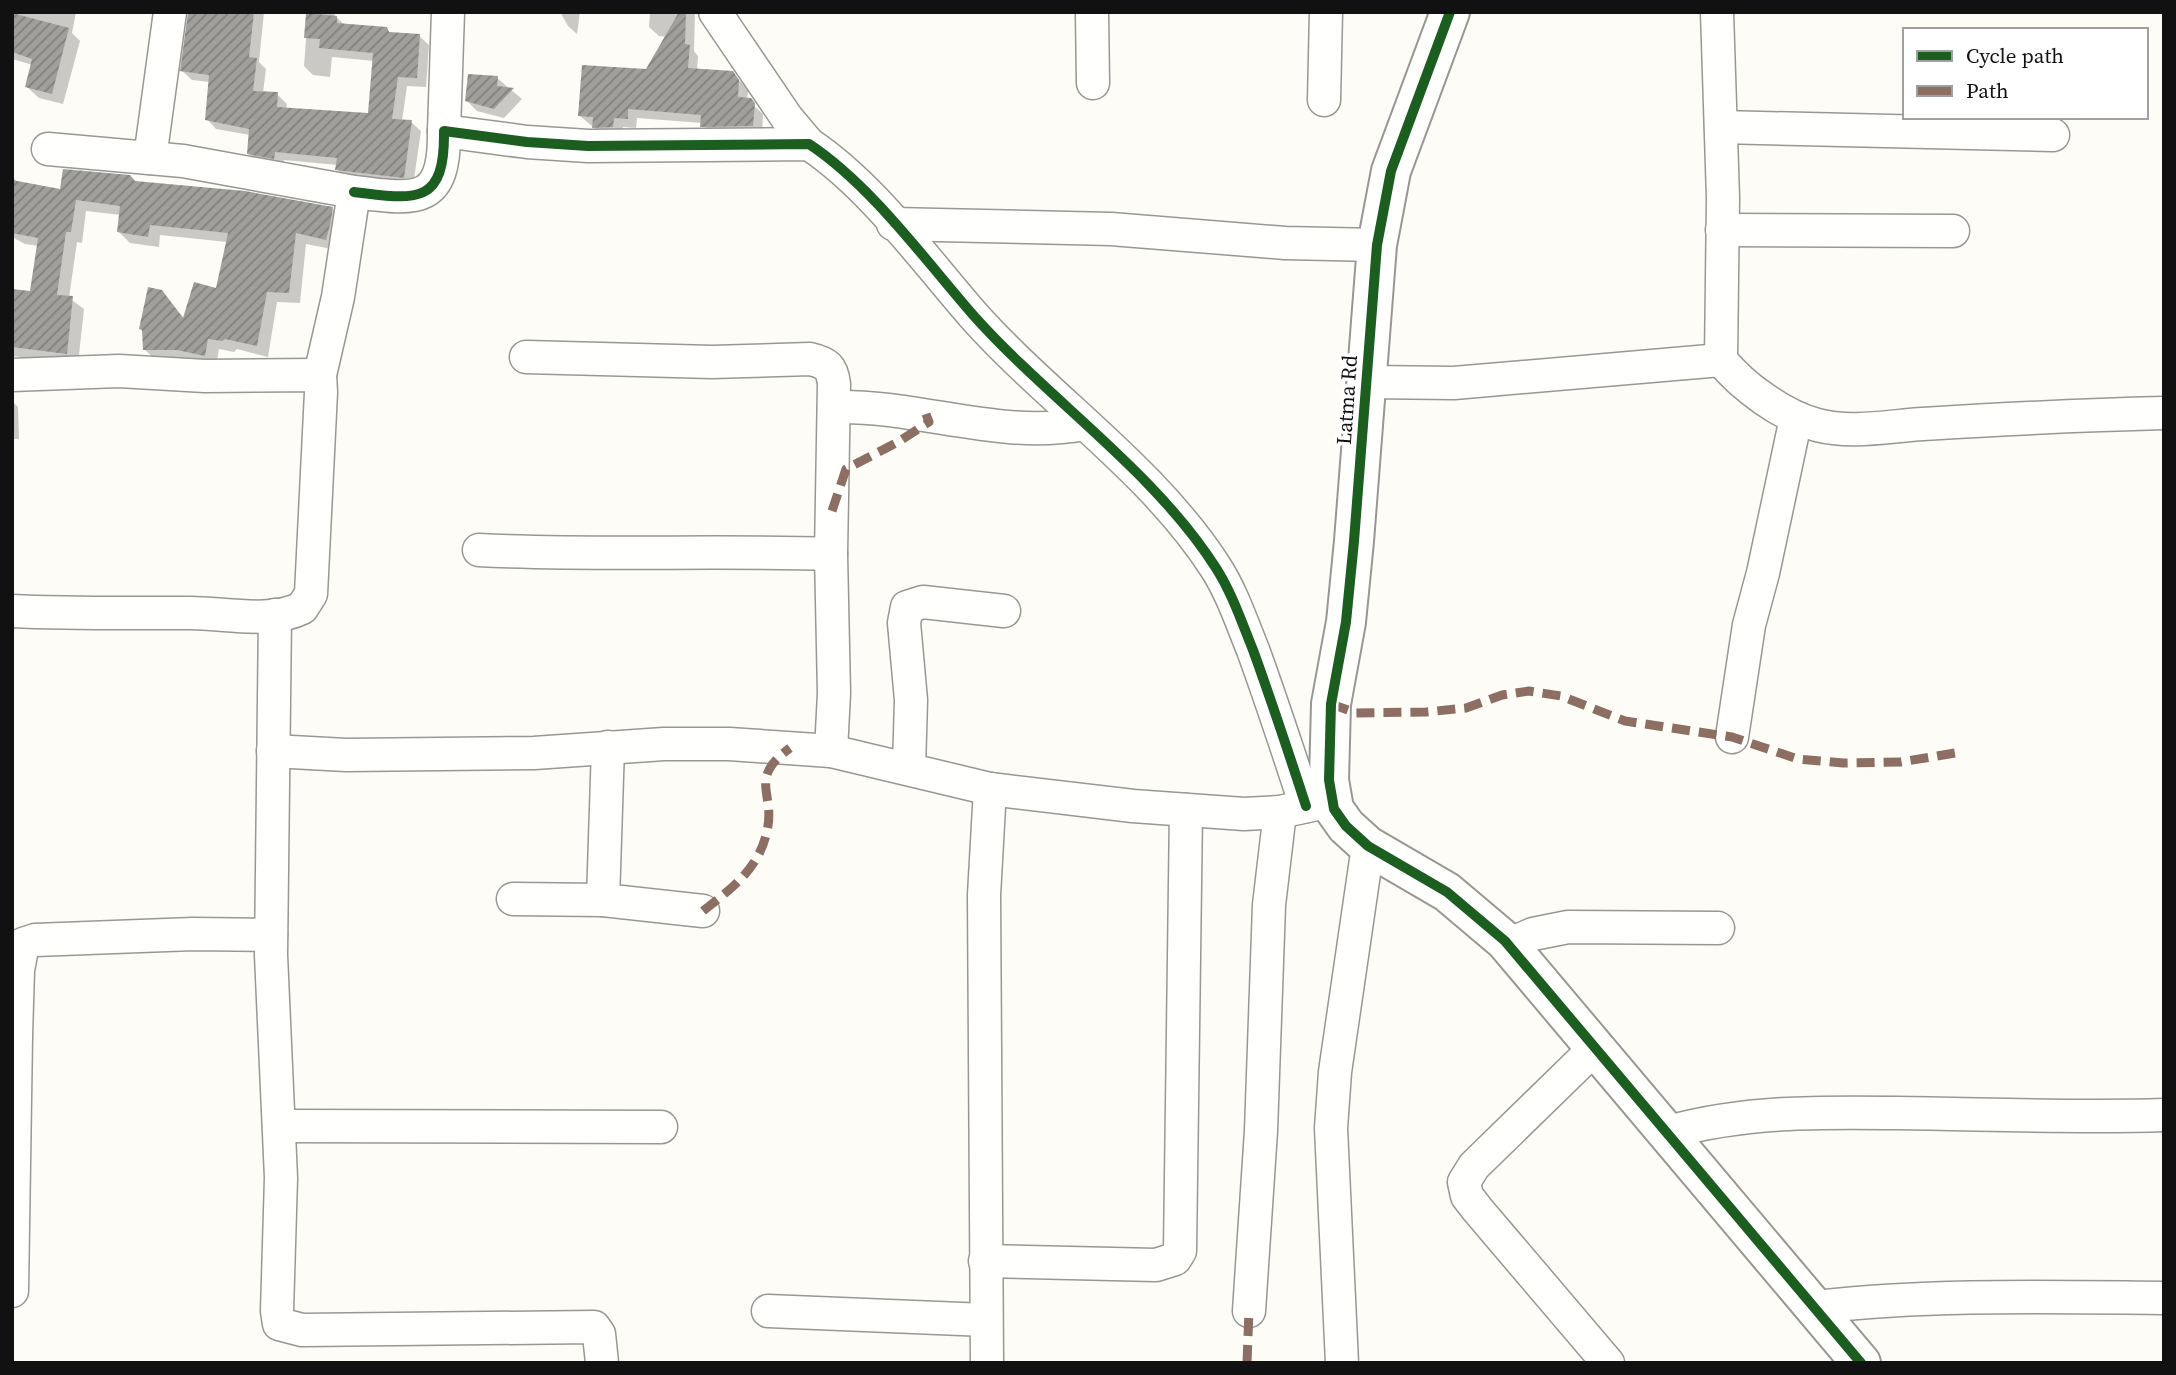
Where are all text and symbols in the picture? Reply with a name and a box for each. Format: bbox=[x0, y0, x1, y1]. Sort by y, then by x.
legend bbox=[1903, 28, 2148, 119]
text: Cycle path bbox=[1966, 41, 2064, 70]
text: Path bbox=[1966, 76, 2009, 105]
street label: Latma Rd bbox=[1329, 354, 1364, 446]

